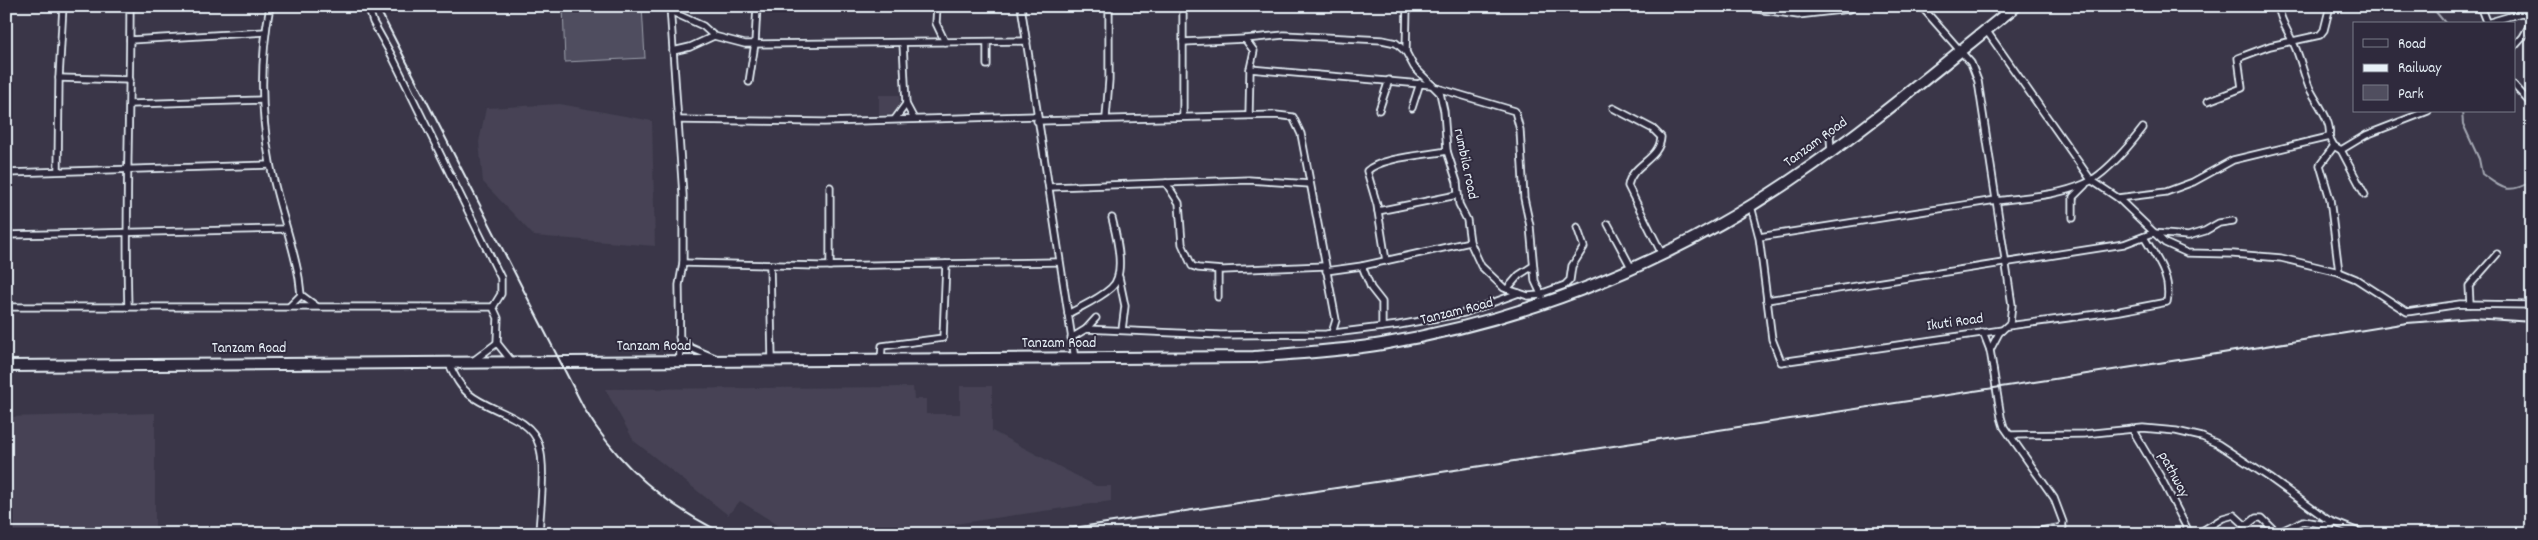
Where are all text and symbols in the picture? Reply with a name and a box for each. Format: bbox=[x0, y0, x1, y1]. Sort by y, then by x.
legend bbox=[2353, 22, 2516, 112]
text: Road bbox=[2398, 34, 2426, 56]
text: Railway bbox=[2398, 58, 2442, 80]
text: Park bbox=[2398, 84, 2424, 106]
street label: Tanzam Road bbox=[1779, 112, 1853, 174]
street label: rumbila road bbox=[1447, 127, 1483, 201]
street label: Tanzam Road bbox=[1418, 292, 1496, 332]
street label: Ikuti Road bbox=[1925, 308, 1985, 338]
street label: Tanzam Road bbox=[1022, 333, 1096, 355]
street label: Tanzam Road bbox=[617, 336, 691, 358]
street label: Tanzam Road bbox=[212, 338, 286, 360]
street label: pathway bbox=[2152, 448, 2195, 503]

